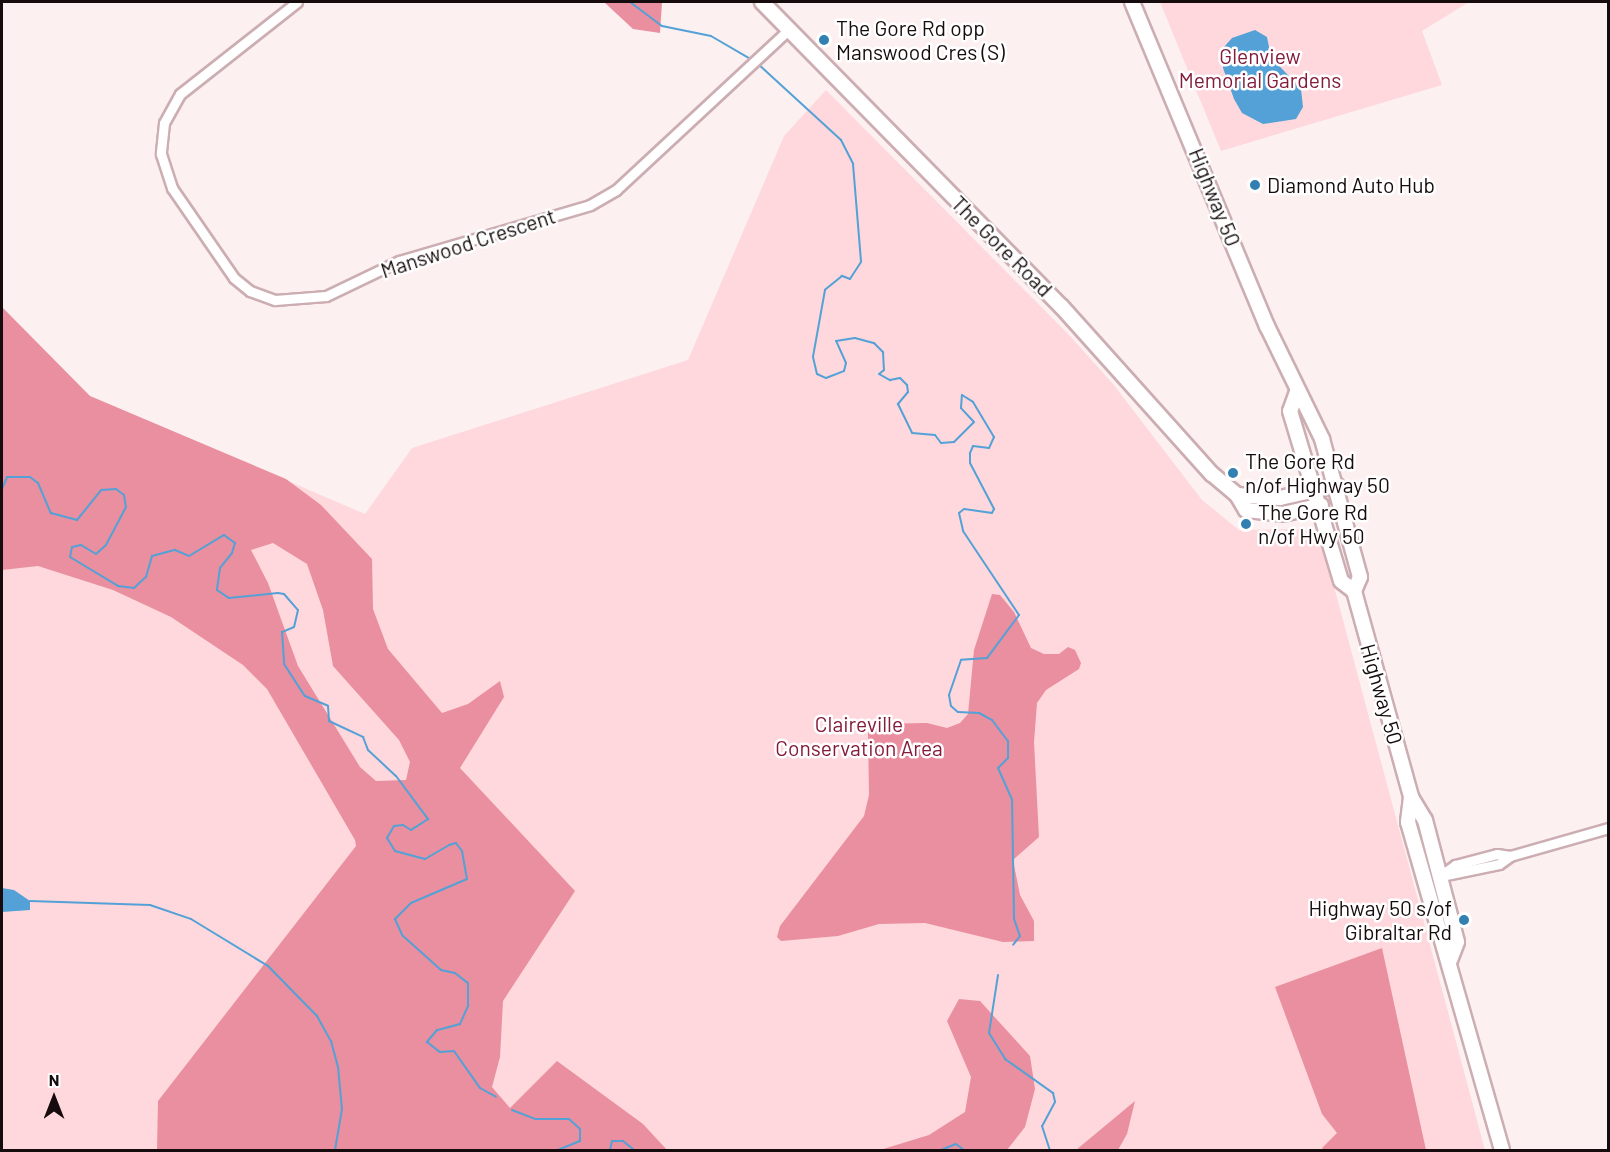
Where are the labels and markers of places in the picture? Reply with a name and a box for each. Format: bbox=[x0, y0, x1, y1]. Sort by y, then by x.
place label: The Gore Rd opp Manswood Cres (S) bbox=[836, 15, 1005, 65]
marker: The Gore Rd opp Manswood Cres (S) bbox=[817, 33, 831, 47]
place label: Diamond Auto Hub bbox=[1267, 172, 1435, 198]
marker: Diamond Auto Hub bbox=[1248, 178, 1262, 192]
place label: The Gore Rd n/of Highway 50 bbox=[1245, 448, 1390, 498]
marker: The Gore Rd n/of Highway 50 bbox=[1226, 466, 1240, 480]
place label: The Gore Rd n/of Hwy 50 bbox=[1258, 499, 1368, 549]
marker: The Gore Rd n/of Hwy 50 bbox=[1239, 517, 1253, 531]
place label: Highway 50 s/of Gibraltar Rd bbox=[1308, 895, 1452, 945]
marker: Highway 50 s/of Gibraltar Rd bbox=[1457, 913, 1471, 927]

